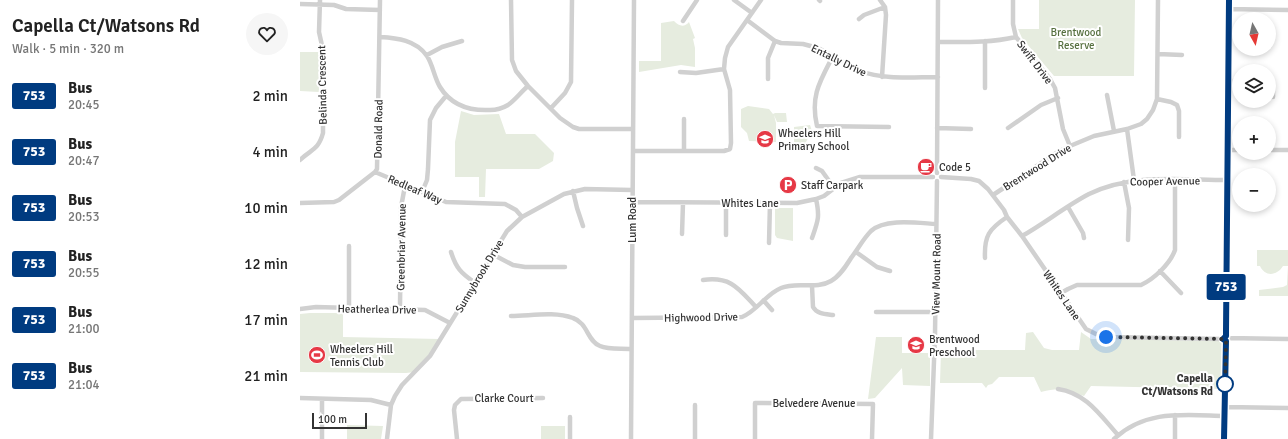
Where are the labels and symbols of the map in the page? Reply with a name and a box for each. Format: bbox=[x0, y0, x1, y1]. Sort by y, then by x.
north arrow bbox=[1232, 12, 1276, 56]
park label: Brentwood Reserve bbox=[1051, 26, 1102, 52]
street label: Swift Drive bbox=[1014, 38, 1055, 87]
street label: Entally Drive bbox=[809, 41, 869, 79]
street label: Belinda Crescent bbox=[315, 45, 330, 125]
street label: Donald Road bbox=[371, 99, 386, 159]
place label: Wheelers Hill Primary School bbox=[778, 127, 849, 153]
school or university icon: Wheelers Hill Primary School bbox=[755, 129, 775, 149]
street label: Brentwood Drive bbox=[1001, 141, 1074, 194]
cafe icon: Code 5 bbox=[916, 157, 936, 177]
place label: Code 5 bbox=[939, 161, 971, 174]
street label: Redleaf Way bbox=[386, 172, 445, 207]
street label: Cooper Avenue bbox=[1130, 174, 1200, 189]
parking icon: Staff Carpark bbox=[778, 175, 798, 195]
place label: Staff Carpark bbox=[801, 179, 864, 192]
street label: Lum Road bbox=[626, 197, 639, 243]
street label: Whites Lane bbox=[721, 197, 779, 210]
street label: Greenbriar Avenue bbox=[394, 203, 409, 291]
street label: View Mount Road bbox=[929, 233, 944, 315]
street label: Sunnybrook Drive bbox=[453, 237, 506, 315]
street label: Whites Lane bbox=[1040, 268, 1083, 323]
line badge: 753 bbox=[1203, 274, 1249, 300]
street label: Heatherlea Drive bbox=[337, 302, 417, 317]
street label: Highwood Drive bbox=[664, 310, 738, 325]
your location bbox=[1096, 327, 1116, 347]
place label: Brentwood Preschool bbox=[929, 333, 980, 359]
school or university icon: Brentwood Preschool bbox=[906, 335, 926, 355]
place label: Wheelers Hill Tennis Club bbox=[330, 343, 393, 369]
sports icon: Wheelers Hill Tennis Club bbox=[307, 345, 327, 365]
place label: Capella Ct/Watsons Rd bbox=[1141, 372, 1213, 398]
marker: Capella Ct/Watsons Rd bbox=[1216, 375, 1234, 393]
street label: Clarke Court bbox=[474, 392, 534, 405]
street label: Belvedere Avenue bbox=[772, 397, 856, 410]
scale bar bbox=[312, 411, 367, 430]

